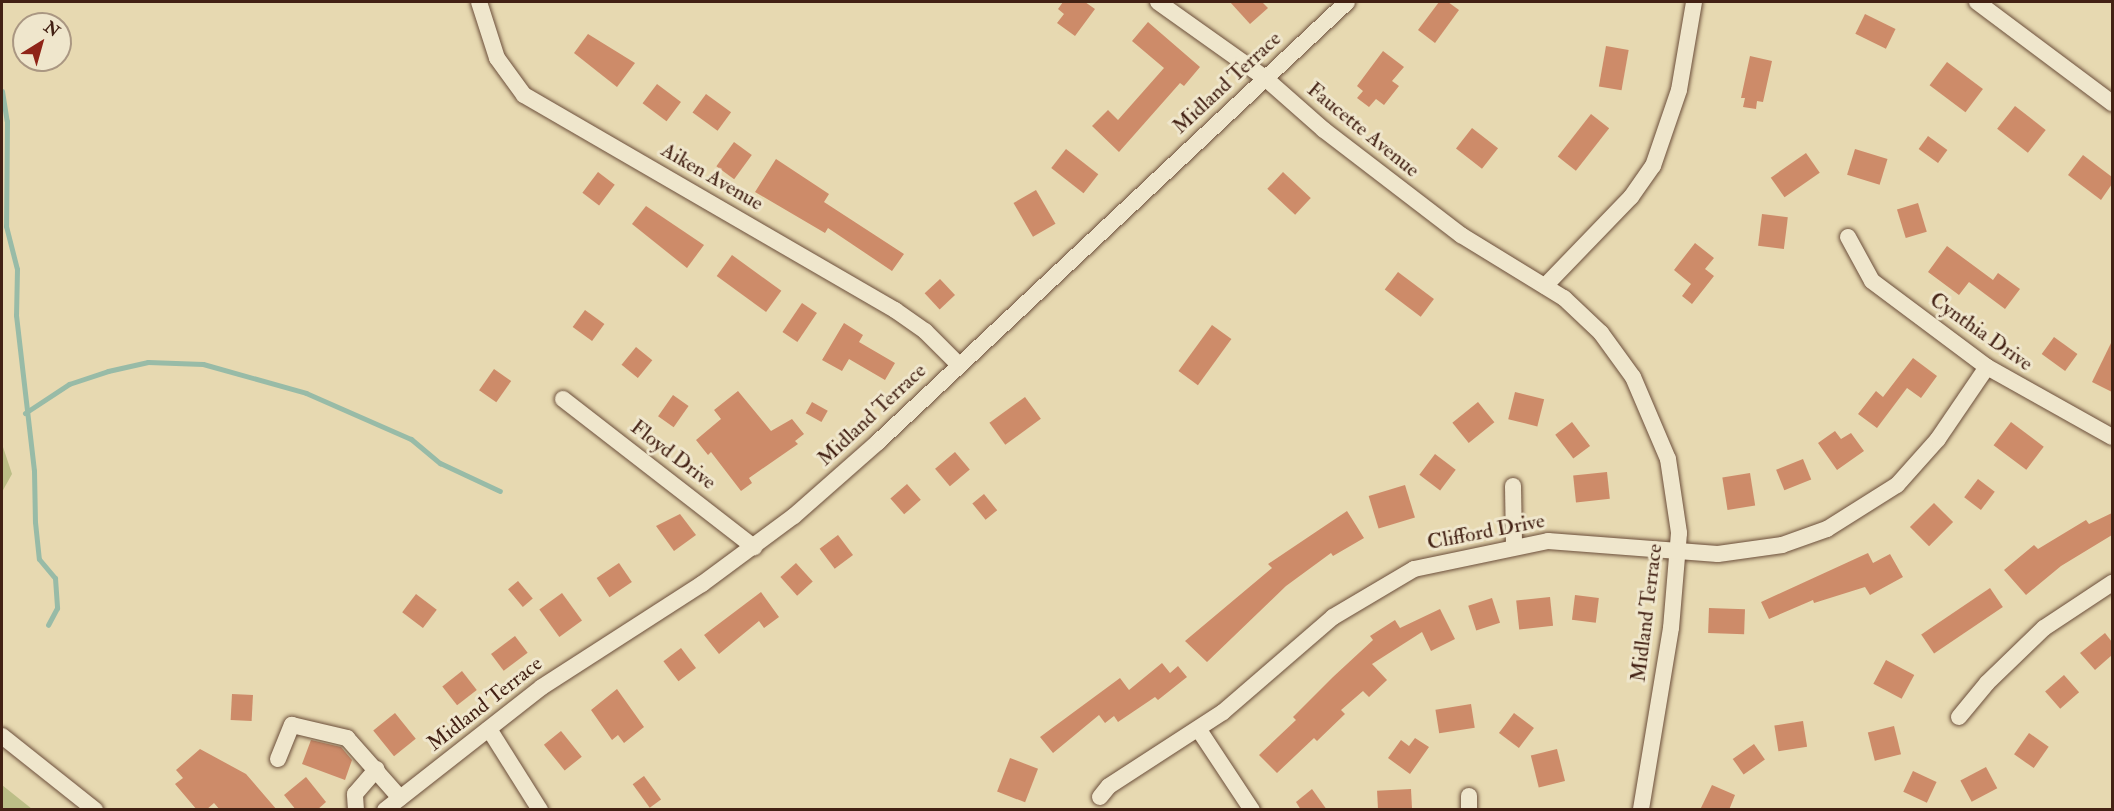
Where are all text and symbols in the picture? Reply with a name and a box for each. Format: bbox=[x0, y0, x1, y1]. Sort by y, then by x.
north arrow bbox=[12, 12, 72, 72]
text: N bbox=[40, 17, 63, 42]
street label: Midland Terrace bbox=[1168, 26, 1286, 140]
street label: Faucette Avenue bbox=[1302, 77, 1424, 183]
street label: Aiken Avenue bbox=[657, 138, 767, 216]
street label: Cynthia Drive bbox=[1925, 287, 2037, 377]
street label: Midland Terrace bbox=[813, 358, 931, 472]
street label: Floyd Drive bbox=[625, 415, 721, 495]
street label: Clifford Drive bbox=[1425, 508, 1547, 556]
street label: Midland Terrace bbox=[1626, 543, 1668, 683]
street label: Midland Terrace bbox=[423, 651, 547, 757]

